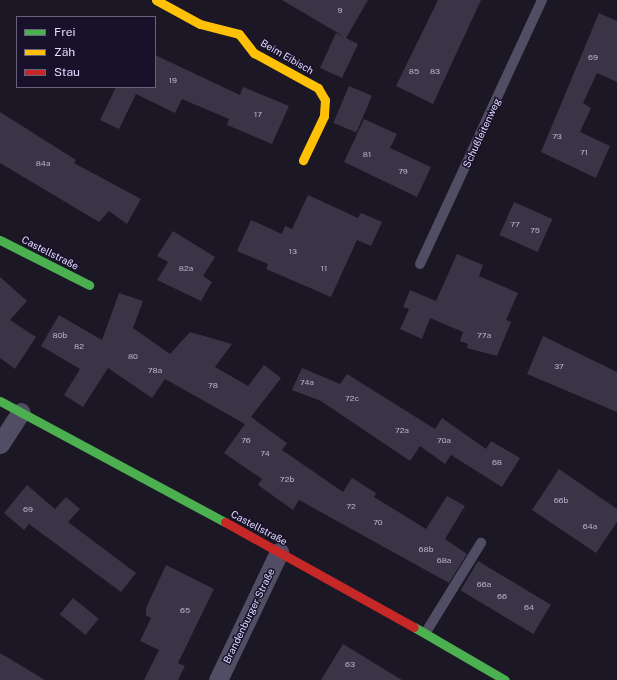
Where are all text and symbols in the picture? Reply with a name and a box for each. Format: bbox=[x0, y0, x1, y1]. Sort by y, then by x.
house number: 9 bbox=[338, 6, 342, 16]
legend bbox=[16, 16, 156, 88]
text: Frei bbox=[54, 25, 76, 39]
street label: Beim Eibisch bbox=[258, 37, 316, 77]
text: Zäh bbox=[54, 45, 75, 59]
house number: 69 bbox=[588, 53, 598, 63]
text: Stau bbox=[54, 65, 80, 79]
house number: 85 bbox=[409, 67, 419, 77]
house number: 83 bbox=[430, 67, 440, 77]
house number: 19 bbox=[169, 76, 177, 86]
street label: Schußleitenweg bbox=[461, 96, 503, 170]
house number: 17 bbox=[254, 110, 262, 120]
house number: 73 bbox=[552, 132, 562, 142]
house number: 71 bbox=[580, 148, 588, 158]
house number: 81 bbox=[363, 150, 371, 160]
house number: 84a bbox=[36, 159, 50, 169]
house number: 79 bbox=[398, 167, 408, 177]
house number: 77 bbox=[510, 220, 520, 230]
house number: 75 bbox=[530, 226, 540, 236]
street label: Castellstraße bbox=[20, 234, 80, 272]
house number: 13 bbox=[289, 247, 297, 257]
house number: 82a bbox=[179, 264, 193, 274]
house number: 11 bbox=[321, 264, 327, 274]
house number: 80b bbox=[53, 331, 67, 341]
house number: 77a bbox=[477, 331, 491, 341]
house number: 82 bbox=[74, 342, 84, 352]
house number: 80 bbox=[128, 352, 138, 362]
house number: 37 bbox=[554, 362, 564, 372]
house number: 78a bbox=[148, 366, 162, 376]
house number: 74a bbox=[300, 378, 314, 388]
house number: 78 bbox=[208, 381, 218, 391]
house number: 72c bbox=[345, 394, 359, 404]
house number: 72a bbox=[395, 426, 409, 436]
house number: 76 bbox=[241, 436, 251, 446]
house number: 70a bbox=[437, 436, 451, 446]
house number: 74 bbox=[260, 449, 270, 459]
house number: 68 bbox=[492, 458, 502, 468]
house number: 72b bbox=[280, 475, 294, 485]
house number: 66b bbox=[554, 496, 568, 506]
house number: 72 bbox=[346, 502, 356, 512]
house number: 69 bbox=[23, 505, 33, 515]
street label: Castellstraße bbox=[229, 508, 289, 548]
house number: 70 bbox=[373, 518, 383, 528]
house number: 64a bbox=[583, 522, 597, 532]
house number: 68b bbox=[419, 545, 433, 555]
house number: 68a bbox=[437, 556, 451, 566]
street label: Brandenburger Straße bbox=[221, 567, 277, 665]
house number: 66a bbox=[477, 580, 491, 590]
house number: 66 bbox=[497, 592, 507, 602]
house number: 64 bbox=[524, 603, 534, 613]
house number: 65 bbox=[180, 606, 190, 616]
house number: 63 bbox=[345, 660, 355, 670]

